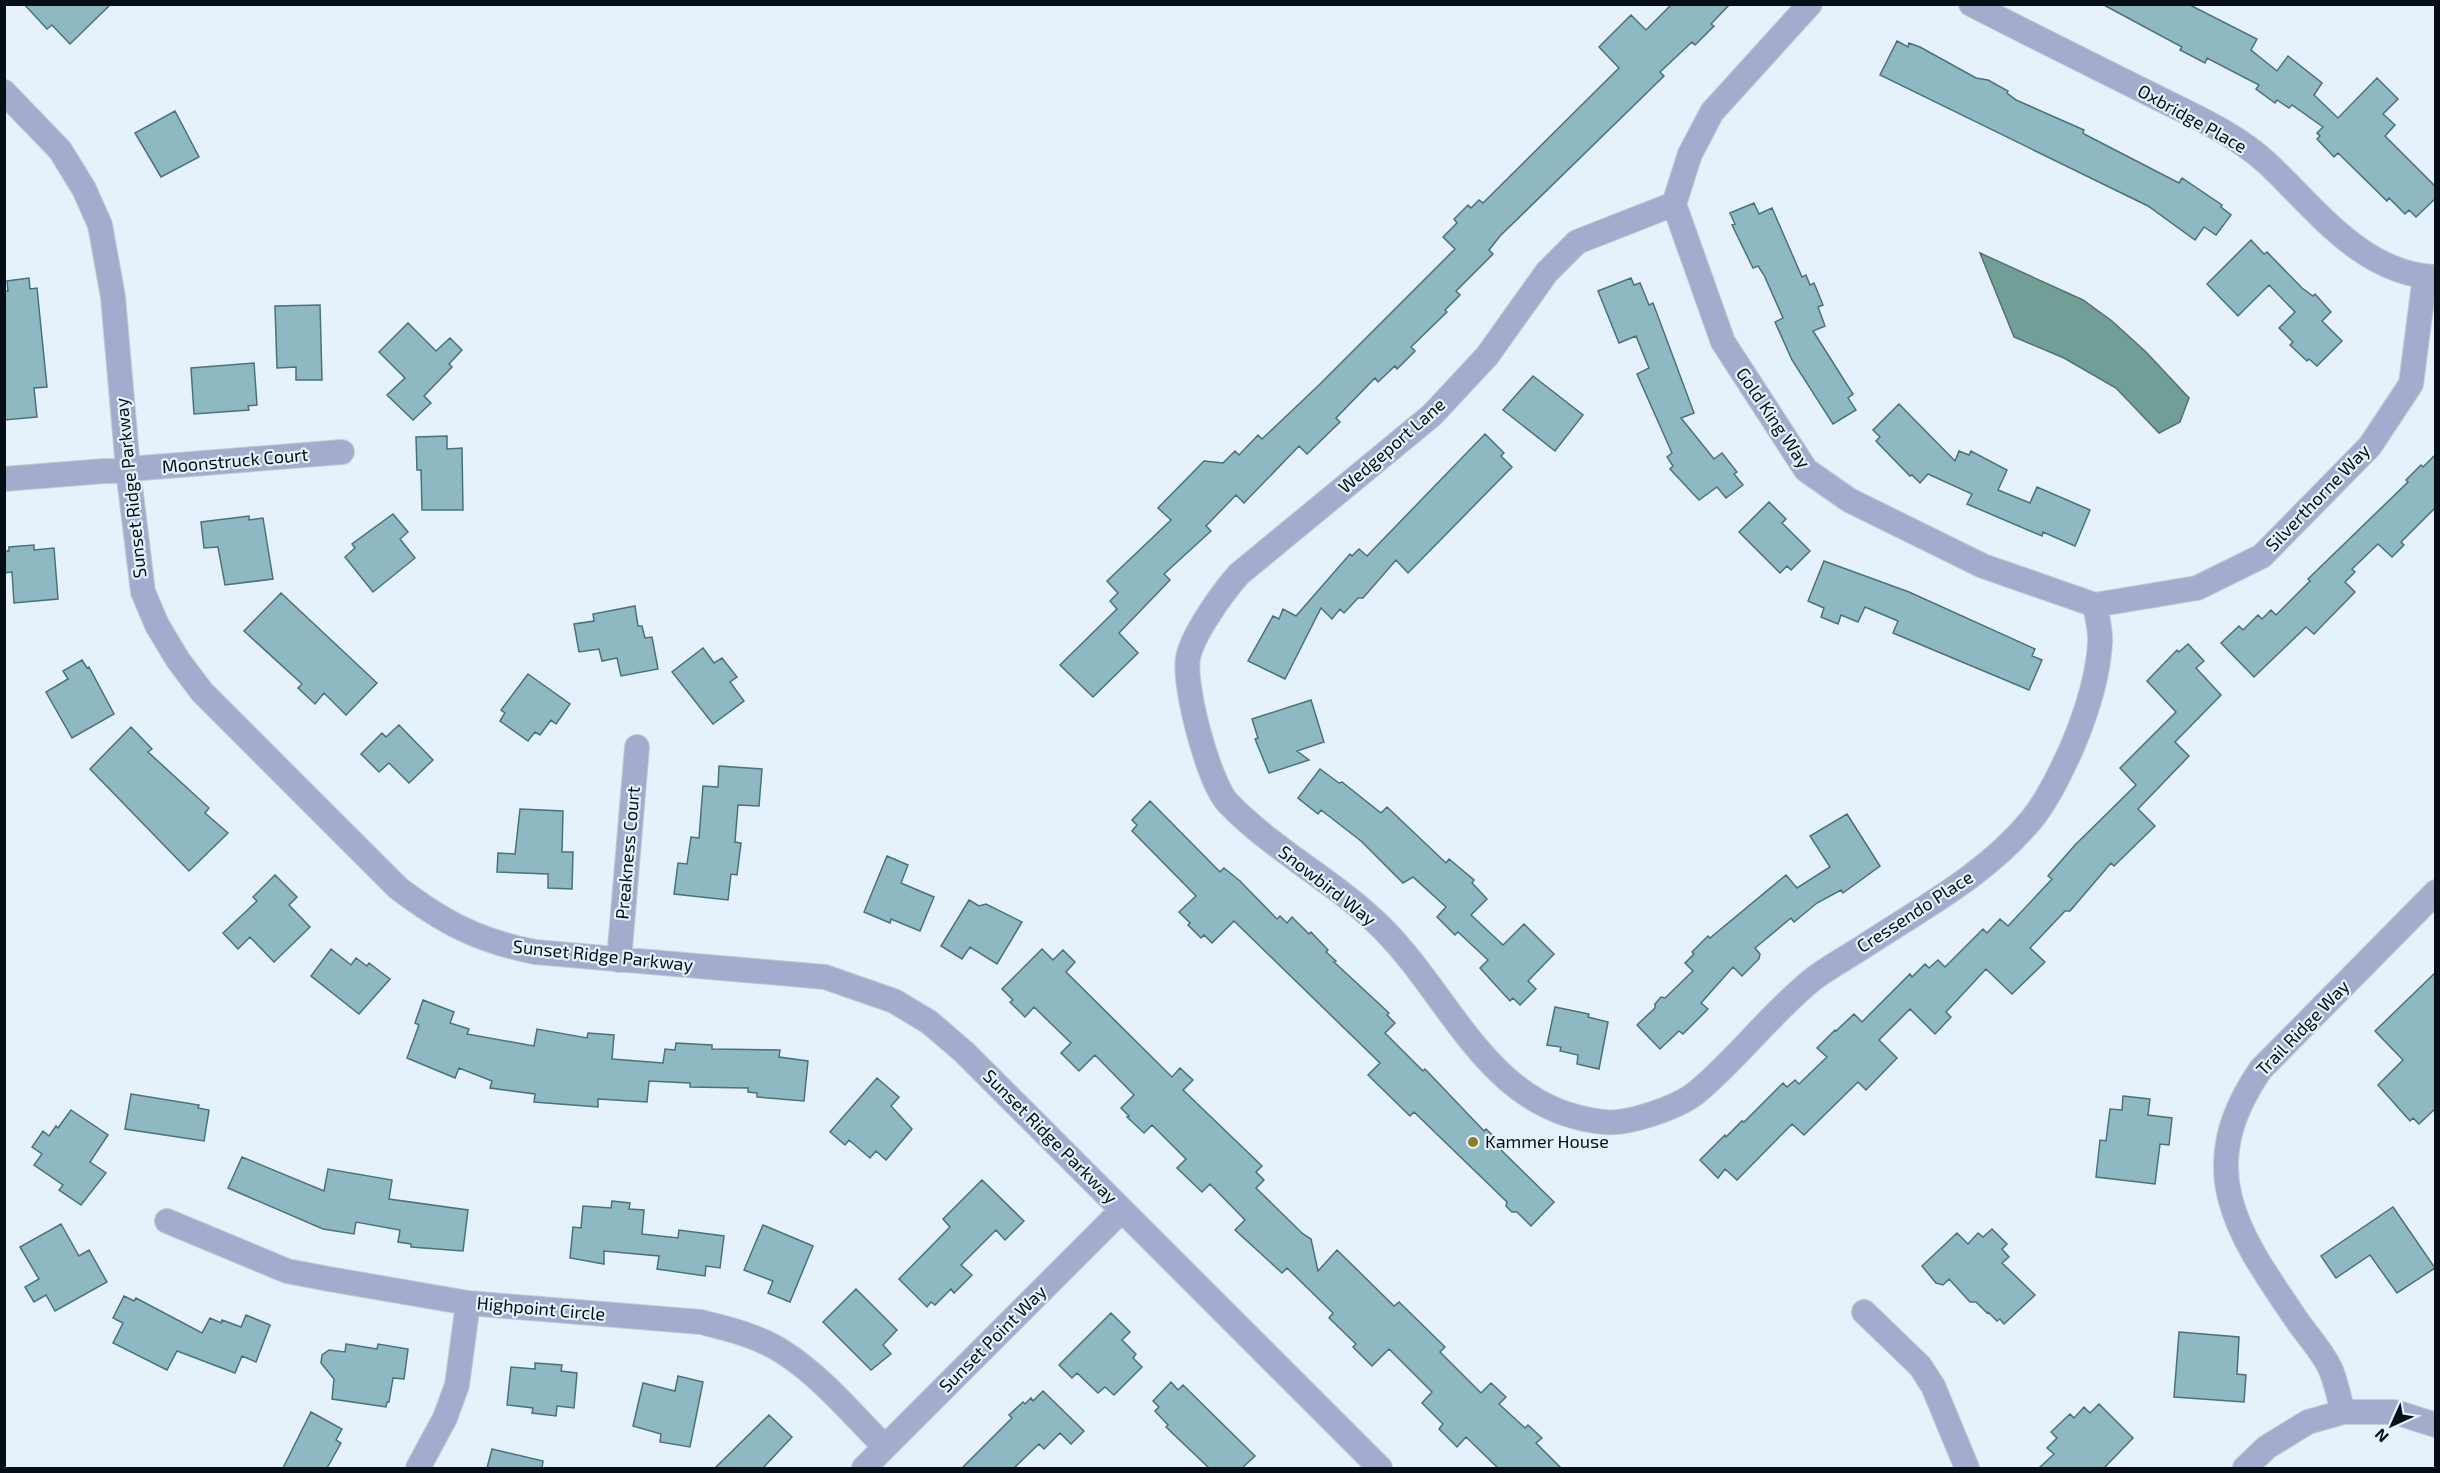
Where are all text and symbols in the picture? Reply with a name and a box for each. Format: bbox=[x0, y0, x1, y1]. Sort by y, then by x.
street label: Oxbridge Place bbox=[2134, 79, 2251, 157]
street label: Gold King Way bbox=[1732, 363, 1816, 472]
street label: Wedgeport Lane bbox=[1333, 393, 1449, 498]
street label: Sunset Ridge Parkway bbox=[110, 396, 150, 579]
street label: Silverthorne Way bbox=[2260, 439, 2374, 556]
street label: Moonstruck Court bbox=[161, 443, 309, 477]
street label: Preakness Court bbox=[610, 785, 644, 920]
street label: Snowbird Way bbox=[1274, 840, 1381, 930]
street label: Cressendo Place bbox=[1852, 865, 1977, 957]
street label: Sunset Ridge Parkway bbox=[512, 935, 695, 975]
street label: Trail Ridge Way bbox=[2251, 974, 2354, 1080]
street label: Sunset Ridge Parkway bbox=[979, 1065, 1123, 1208]
place label: Kammer House bbox=[1485, 1130, 1609, 1152]
marker: Kammer House bbox=[1466, 1135, 1480, 1149]
street label: Sunset Point Way bbox=[934, 1280, 1051, 1397]
street label: Highpoint Circle bbox=[476, 1291, 606, 1325]
north arrow bbox=[2362, 1395, 2422, 1455]
text: N bbox=[2370, 1425, 2392, 1447]

